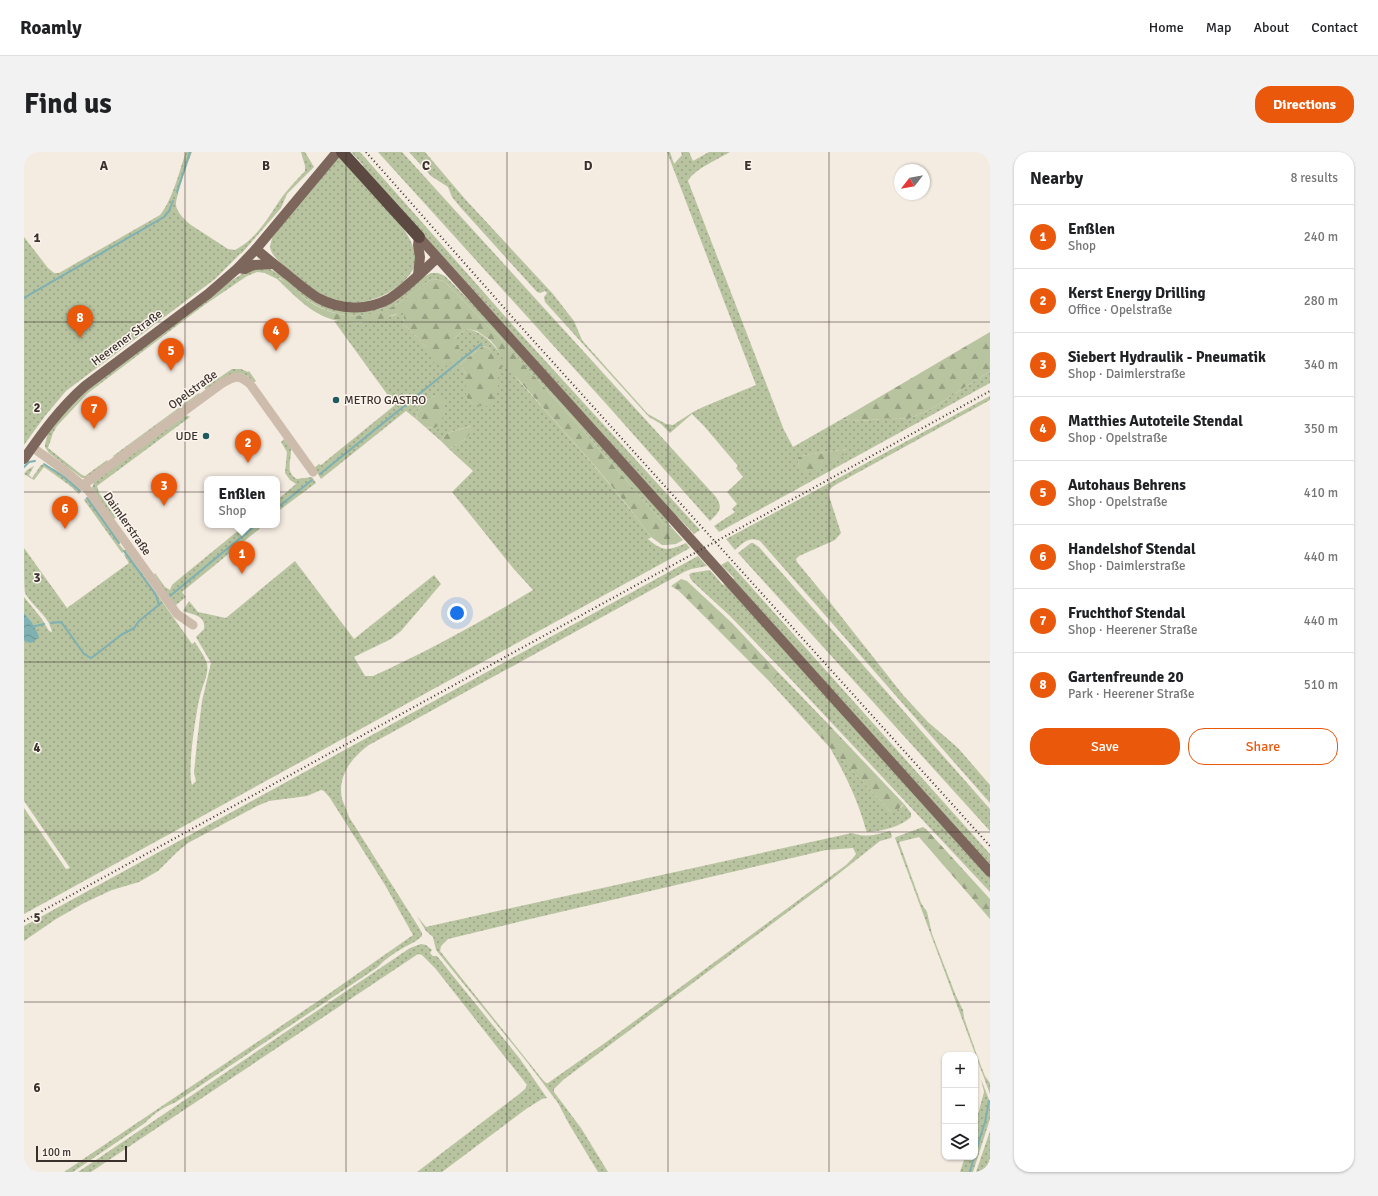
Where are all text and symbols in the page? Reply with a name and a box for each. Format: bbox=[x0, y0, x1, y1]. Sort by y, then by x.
text: Roamly bbox=[20, 16, 82, 40]
text: Home bbox=[1149, 19, 1184, 36]
text: Map bbox=[1206, 19, 1231, 36]
text: About bbox=[1253, 19, 1289, 36]
text: Contact bbox=[1311, 19, 1358, 36]
button: Directions bbox=[1255, 86, 1354, 123]
text: Find us bbox=[24, 87, 112, 121]
text: A bbox=[100, 158, 109, 174]
text: B bbox=[262, 158, 270, 174]
text: C bbox=[422, 158, 430, 174]
text: D bbox=[584, 158, 593, 174]
text: E bbox=[744, 158, 752, 174]
north arrow bbox=[894, 164, 930, 200]
text: Nearby bbox=[1030, 168, 1083, 189]
text: 8 results bbox=[1290, 170, 1338, 186]
text: Enßlen bbox=[1068, 220, 1115, 238]
text: 1 bbox=[1039, 229, 1047, 245]
text: 240 m bbox=[1304, 229, 1338, 245]
text: 1 bbox=[33, 230, 41, 246]
text: Shop bbox=[1068, 238, 1096, 254]
text: Kerst Energy Drilling bbox=[1068, 284, 1205, 302]
text: 2 bbox=[1039, 293, 1047, 309]
text: 280 m bbox=[1304, 293, 1338, 309]
text: Office · Opelstraße bbox=[1068, 302, 1172, 318]
pin: 8 bbox=[67, 305, 93, 338]
street label: Heerener Straße bbox=[89, 307, 165, 369]
pin: 4 bbox=[263, 318, 289, 351]
pin: 5 bbox=[158, 338, 184, 371]
text: Siebert Hydraulik - Pneumatik bbox=[1068, 348, 1266, 366]
text: 3 bbox=[1039, 357, 1047, 373]
text: 340 m bbox=[1304, 357, 1338, 373]
text: Shop · Daimlerstraße bbox=[1068, 366, 1186, 382]
street label: Opelstraße bbox=[165, 367, 221, 413]
place label: METRO GASTRO bbox=[344, 393, 426, 408]
marker: METRO GASTRO bbox=[331, 395, 341, 405]
pin: 7 bbox=[81, 396, 107, 429]
text: 2 bbox=[33, 400, 41, 416]
text: Matthies Autoteile Stendal bbox=[1068, 412, 1243, 430]
text: 4 bbox=[1039, 421, 1047, 437]
text: 350 m bbox=[1304, 421, 1338, 437]
place label: UDE bbox=[175, 429, 198, 444]
pin: 2 bbox=[235, 430, 261, 463]
text: Shop · Opelstraße bbox=[1068, 430, 1168, 446]
marker: UDE bbox=[201, 431, 211, 441]
pin: 3 bbox=[151, 473, 177, 506]
popup bbox=[204, 476, 280, 528]
text: Autohaus Behrens bbox=[1068, 476, 1186, 494]
text: Enßlen bbox=[219, 485, 265, 503]
text: 5 bbox=[1039, 485, 1047, 501]
text: 410 m bbox=[1304, 485, 1338, 501]
street label: Daimlerstraße bbox=[100, 489, 154, 559]
text: Shop · Opelstraße bbox=[1068, 494, 1168, 510]
pin: 6 bbox=[52, 496, 78, 529]
text: Shop bbox=[219, 503, 247, 519]
text: Handelshof Stendal bbox=[1068, 540, 1196, 558]
pin: 1 bbox=[229, 541, 255, 574]
text: 6 bbox=[1039, 549, 1047, 565]
text: 440 m bbox=[1304, 549, 1338, 565]
text: Shop · Daimlerstraße bbox=[1068, 558, 1186, 574]
text: 3 bbox=[33, 570, 41, 586]
your location bbox=[447, 603, 467, 623]
text: Fruchthof Stendal bbox=[1068, 604, 1185, 622]
text: 7 bbox=[1039, 613, 1047, 629]
text: 440 m bbox=[1304, 613, 1338, 629]
text: Shop · Heerener Straße bbox=[1068, 622, 1197, 638]
text: Gartenfreunde 20 bbox=[1068, 668, 1184, 686]
text: 8 bbox=[1039, 677, 1047, 693]
text: 510 m bbox=[1304, 677, 1338, 693]
text: Park · Heerener Straße bbox=[1068, 686, 1194, 702]
button: Save bbox=[1030, 728, 1180, 765]
button: Share bbox=[1188, 728, 1338, 765]
text: 4 bbox=[33, 740, 41, 756]
text: 5 bbox=[33, 910, 41, 926]
map controls bbox=[942, 1052, 978, 1160]
button: + bbox=[942, 1052, 978, 1088]
text: 6 bbox=[33, 1080, 41, 1096]
button: − bbox=[942, 1088, 978, 1124]
button: layers bbox=[942, 1124, 978, 1160]
scale bar bbox=[36, 1144, 127, 1163]
text: 100 m bbox=[42, 1146, 71, 1159]

